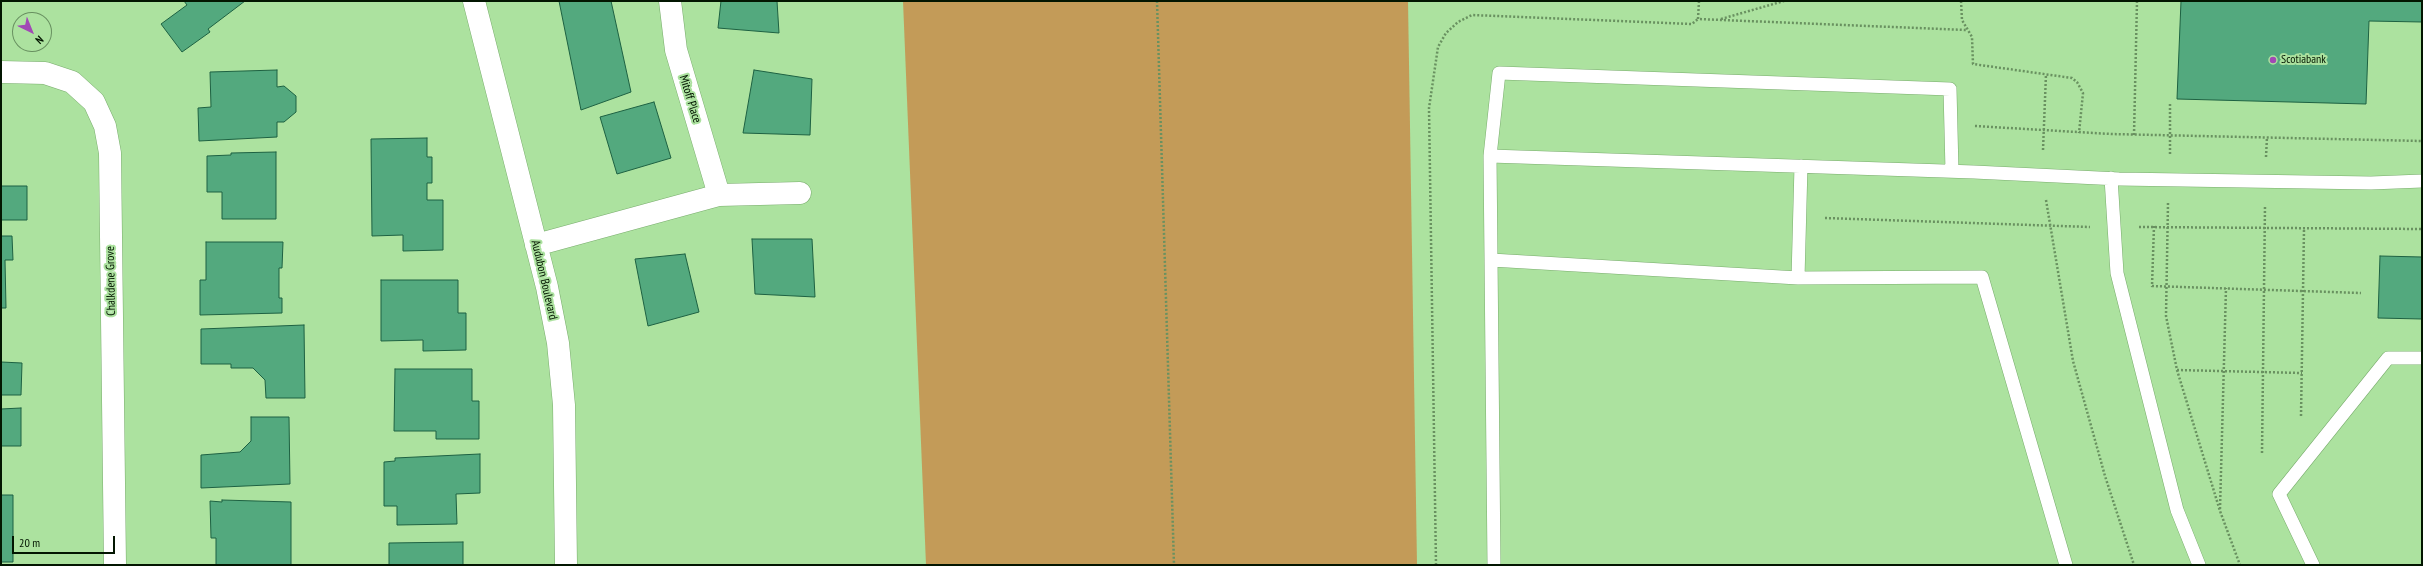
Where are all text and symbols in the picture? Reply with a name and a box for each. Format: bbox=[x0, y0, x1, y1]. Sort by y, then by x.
north arrow bbox=[12, 12, 52, 52]
text: N bbox=[33, 33, 46, 47]
place label: Scotiabank bbox=[2281, 53, 2326, 67]
marker: Scotiabank bbox=[2268, 55, 2278, 65]
street label: Mitoff Place bbox=[676, 73, 704, 125]
street label: Audubon Boulevard bbox=[528, 239, 560, 321]
street label: Chalkdene Grove bbox=[103, 246, 119, 316]
scale bar bbox=[14, 528, 117, 554]
text: 20 m bbox=[19, 535, 40, 550]

